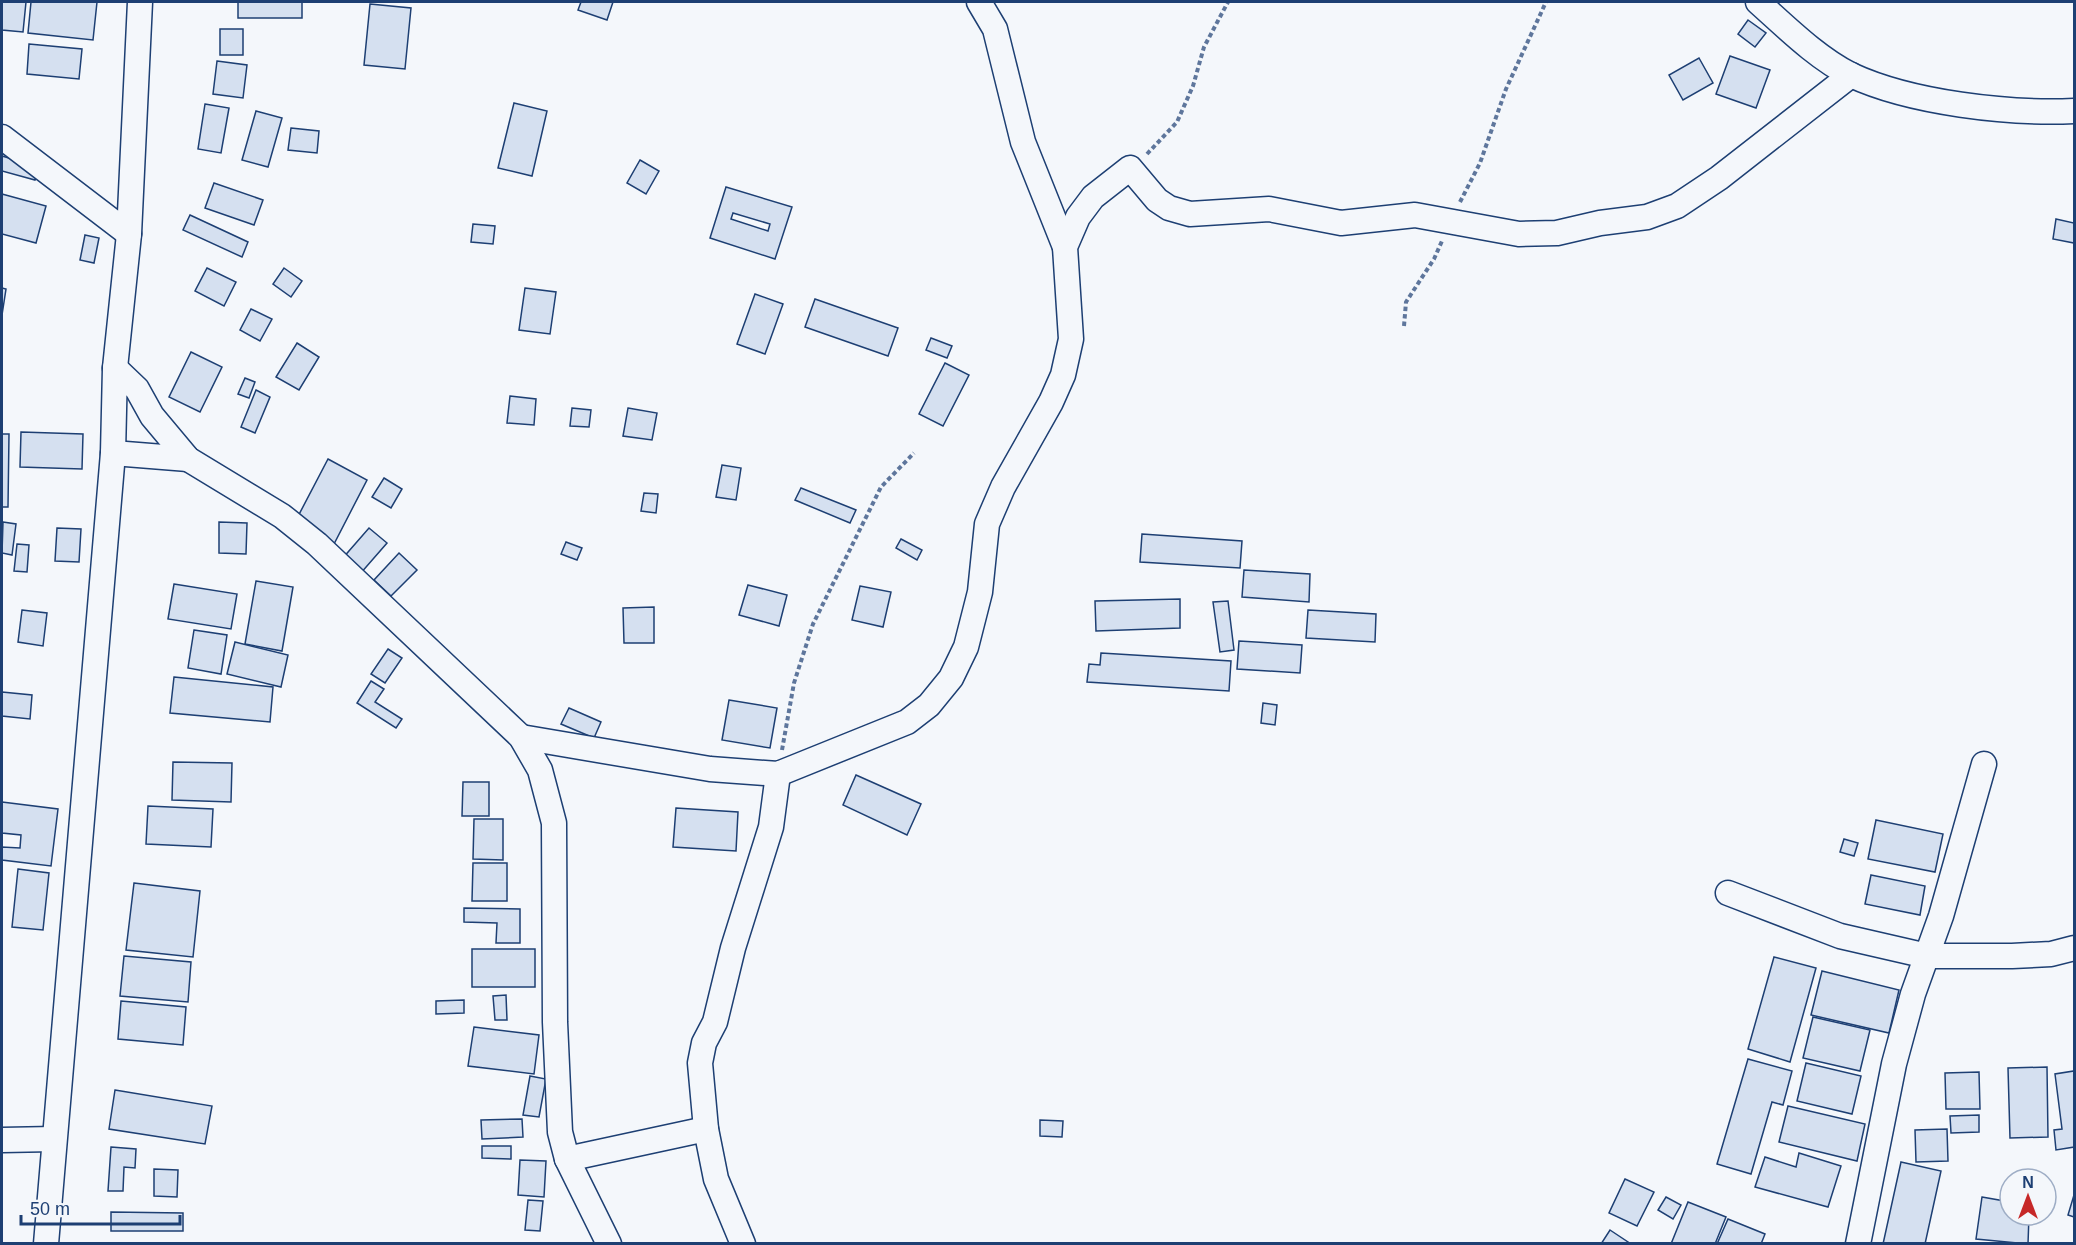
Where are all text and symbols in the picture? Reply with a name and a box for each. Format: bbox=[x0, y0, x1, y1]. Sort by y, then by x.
north arrow bbox=[1998, 1167, 2058, 1227]
text: N bbox=[2022, 1174, 2034, 1191]
scale bar bbox=[21, 1188, 180, 1226]
text: 50 m bbox=[30, 1199, 70, 1219]

